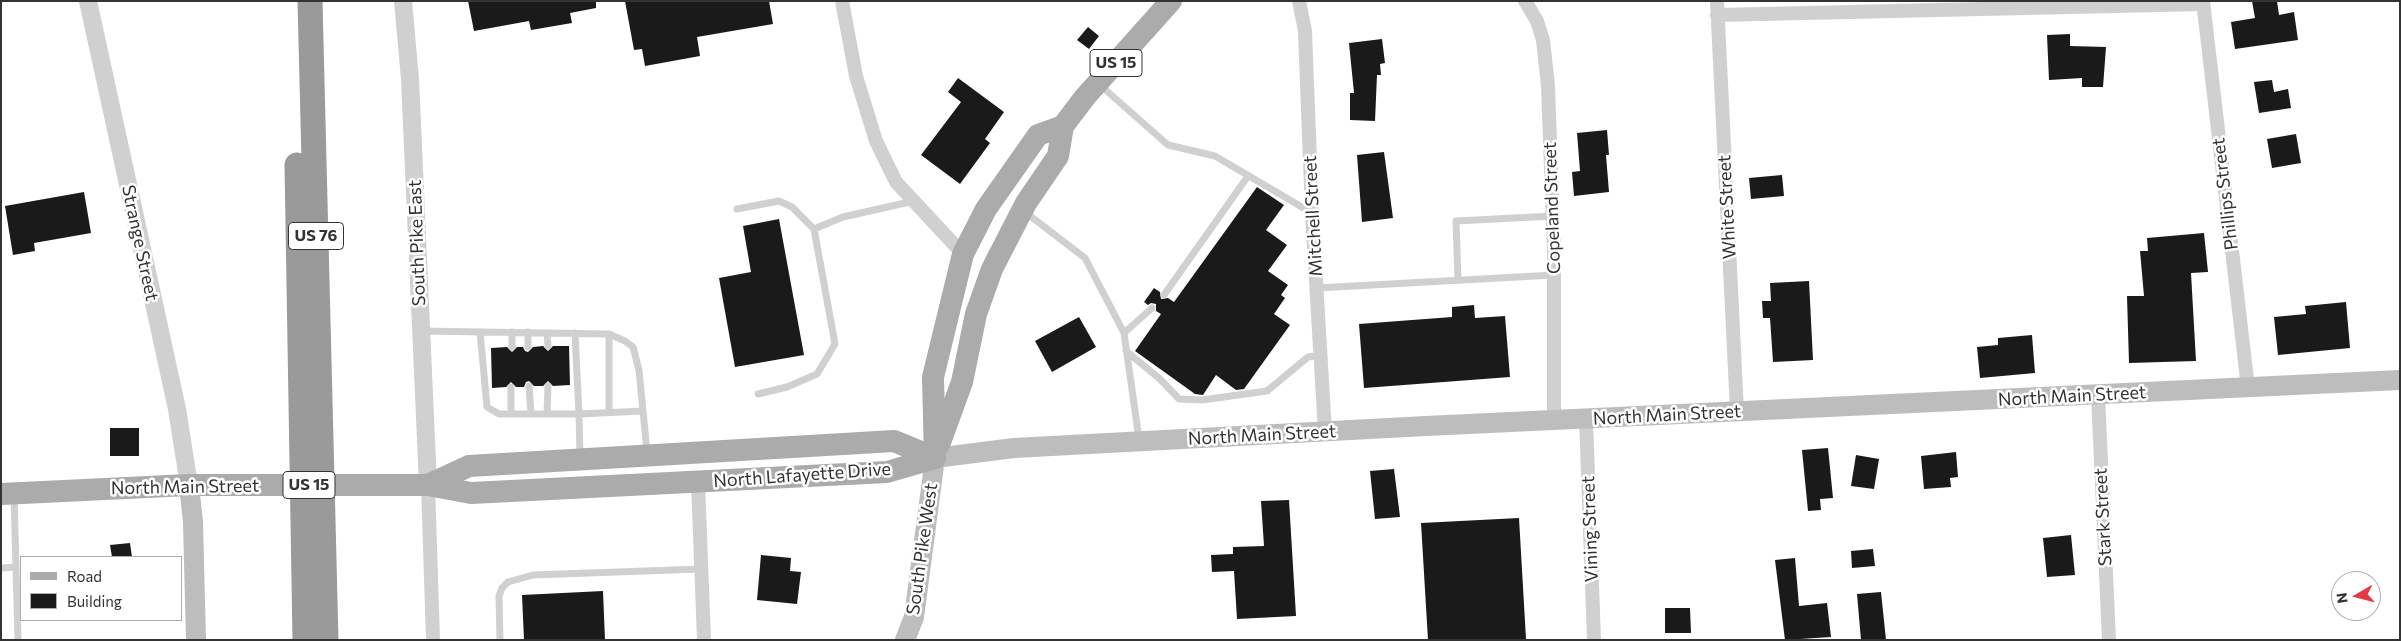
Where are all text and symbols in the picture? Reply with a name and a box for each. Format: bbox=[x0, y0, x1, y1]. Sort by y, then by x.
road number: US 15 bbox=[1090, 49, 1142, 76]
street label: Phillips Street bbox=[2207, 137, 2243, 251]
street label: Copeland Street bbox=[1539, 142, 1565, 274]
street label: White Street bbox=[1713, 154, 1741, 260]
street label: Mitchell Street bbox=[1299, 155, 1327, 277]
street label: South Pike East bbox=[404, 179, 430, 307]
street label: Strange Street bbox=[117, 183, 163, 303]
road number: US 76 bbox=[288, 222, 344, 250]
street label: North Main Street bbox=[1997, 381, 2147, 411]
street label: North Main Street bbox=[1592, 400, 1742, 430]
street label: North Main Street bbox=[1187, 420, 1337, 450]
street label: North Lafayette Drive bbox=[712, 458, 892, 492]
street label: Stark Street bbox=[2090, 467, 2116, 567]
road number: US 15 bbox=[283, 472, 335, 498]
street label: North Main Street bbox=[111, 475, 259, 499]
street label: Vining Street bbox=[1577, 475, 1603, 583]
street label: South Pike West bbox=[902, 482, 942, 616]
legend bbox=[20, 556, 182, 621]
text: Road bbox=[67, 567, 102, 585]
north arrow bbox=[2331, 571, 2381, 621]
text: Building bbox=[67, 592, 122, 610]
text: N bbox=[2332, 592, 2351, 604]

